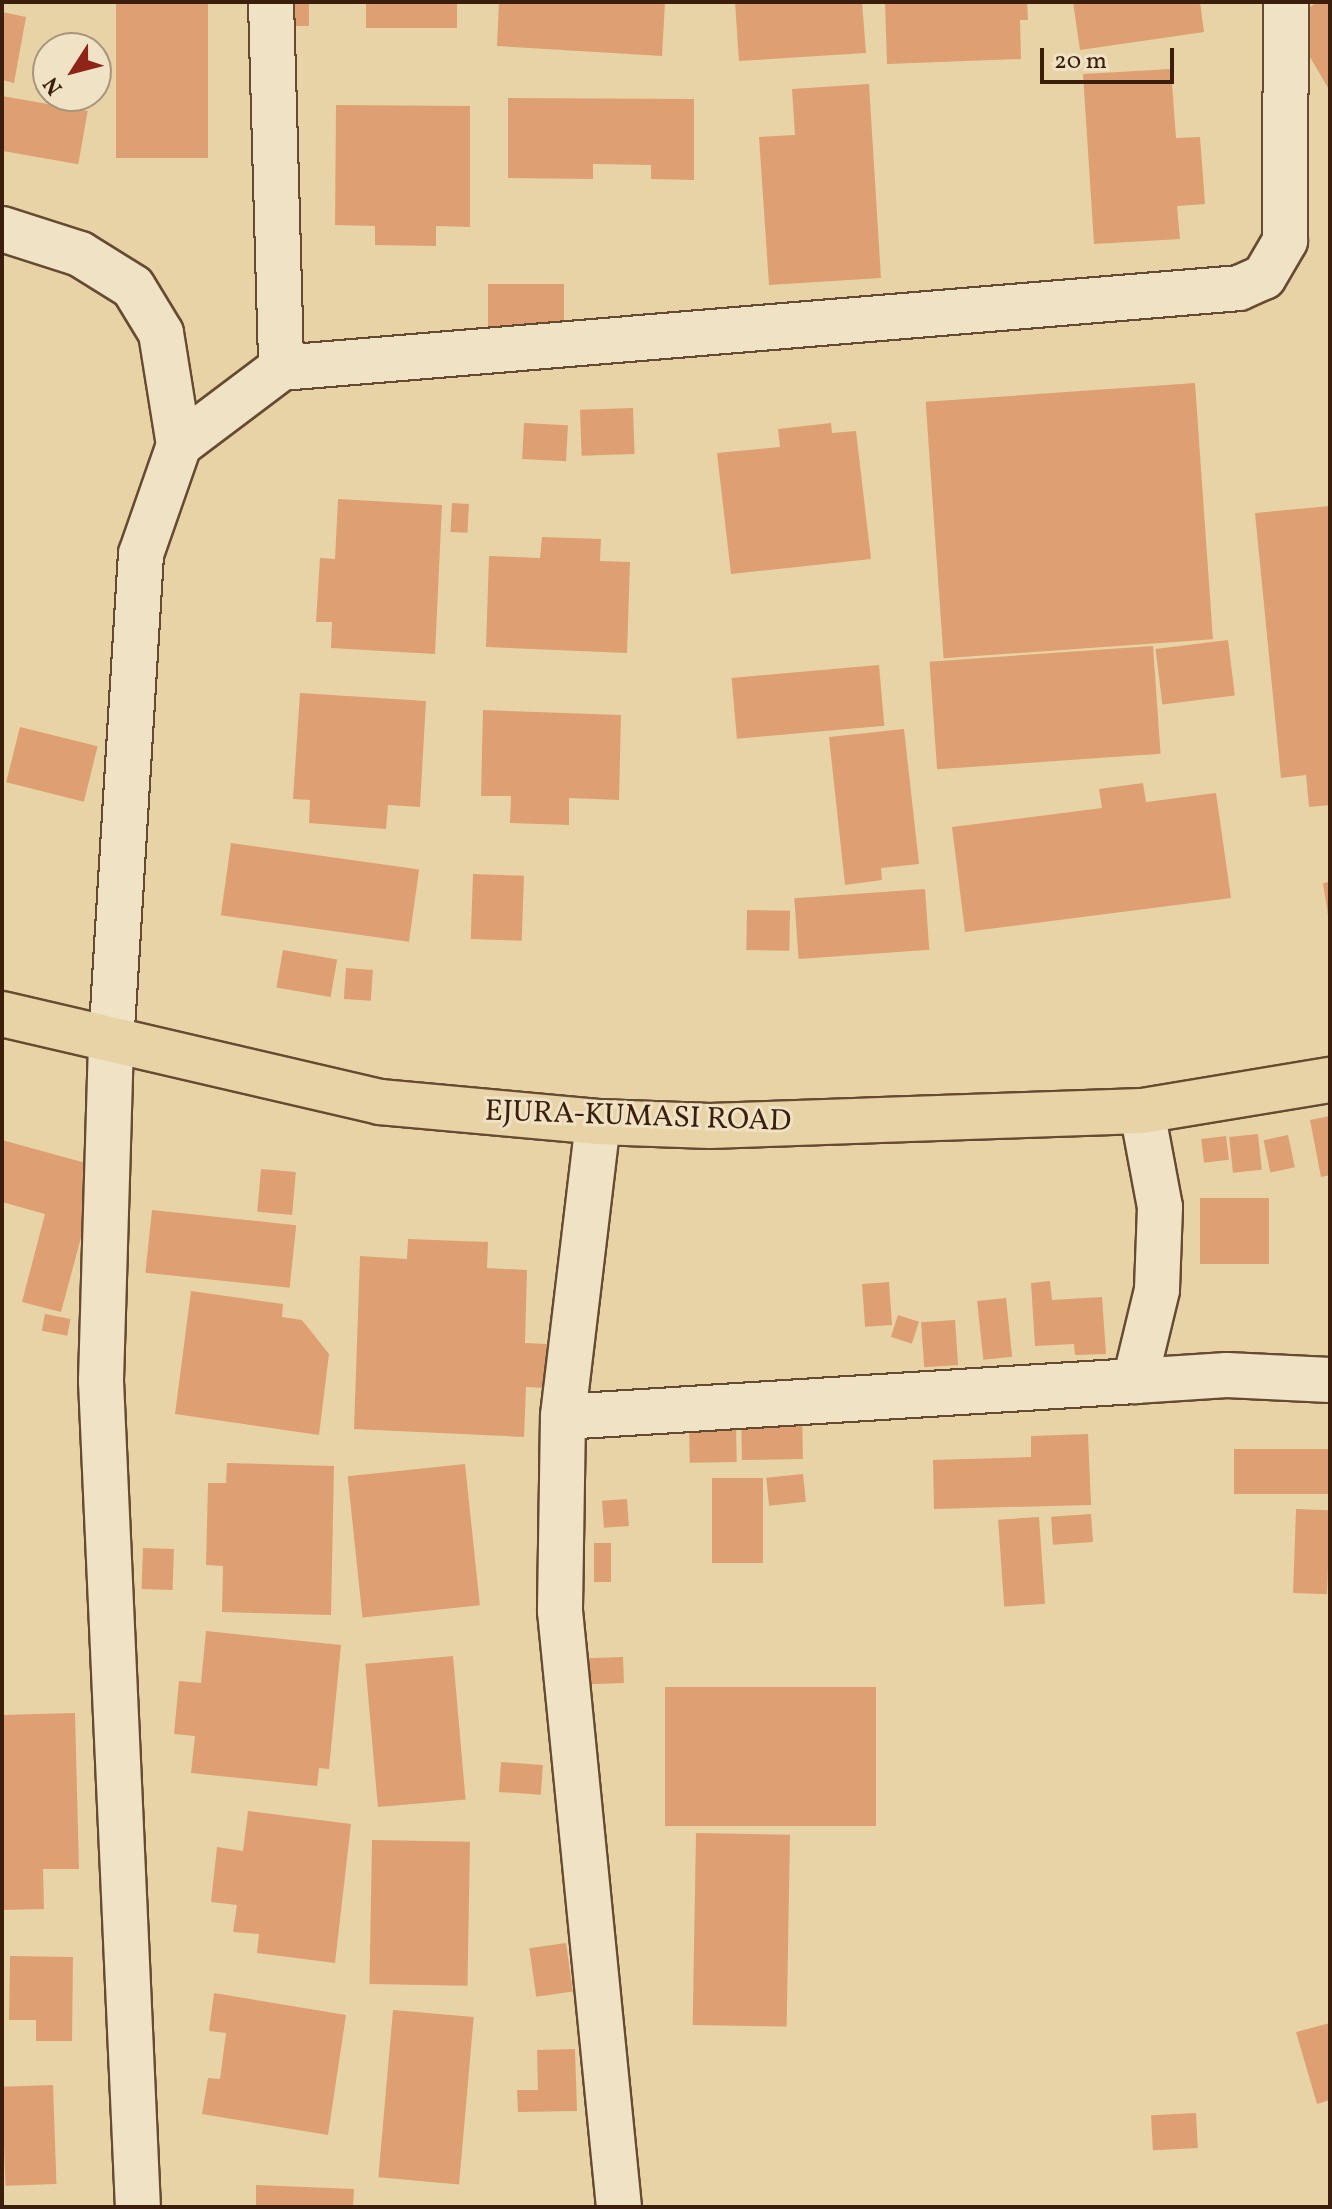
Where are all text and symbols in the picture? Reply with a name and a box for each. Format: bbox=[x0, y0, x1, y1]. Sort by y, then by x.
north arrow bbox=[32, 32, 112, 112]
scale bar bbox=[1044, 32, 1178, 82]
text: 20 m bbox=[1054, 45, 1107, 79]
text: N bbox=[37, 70, 71, 101]
street label: EJURA-KUMASI ROAD bbox=[484, 1094, 792, 1140]

